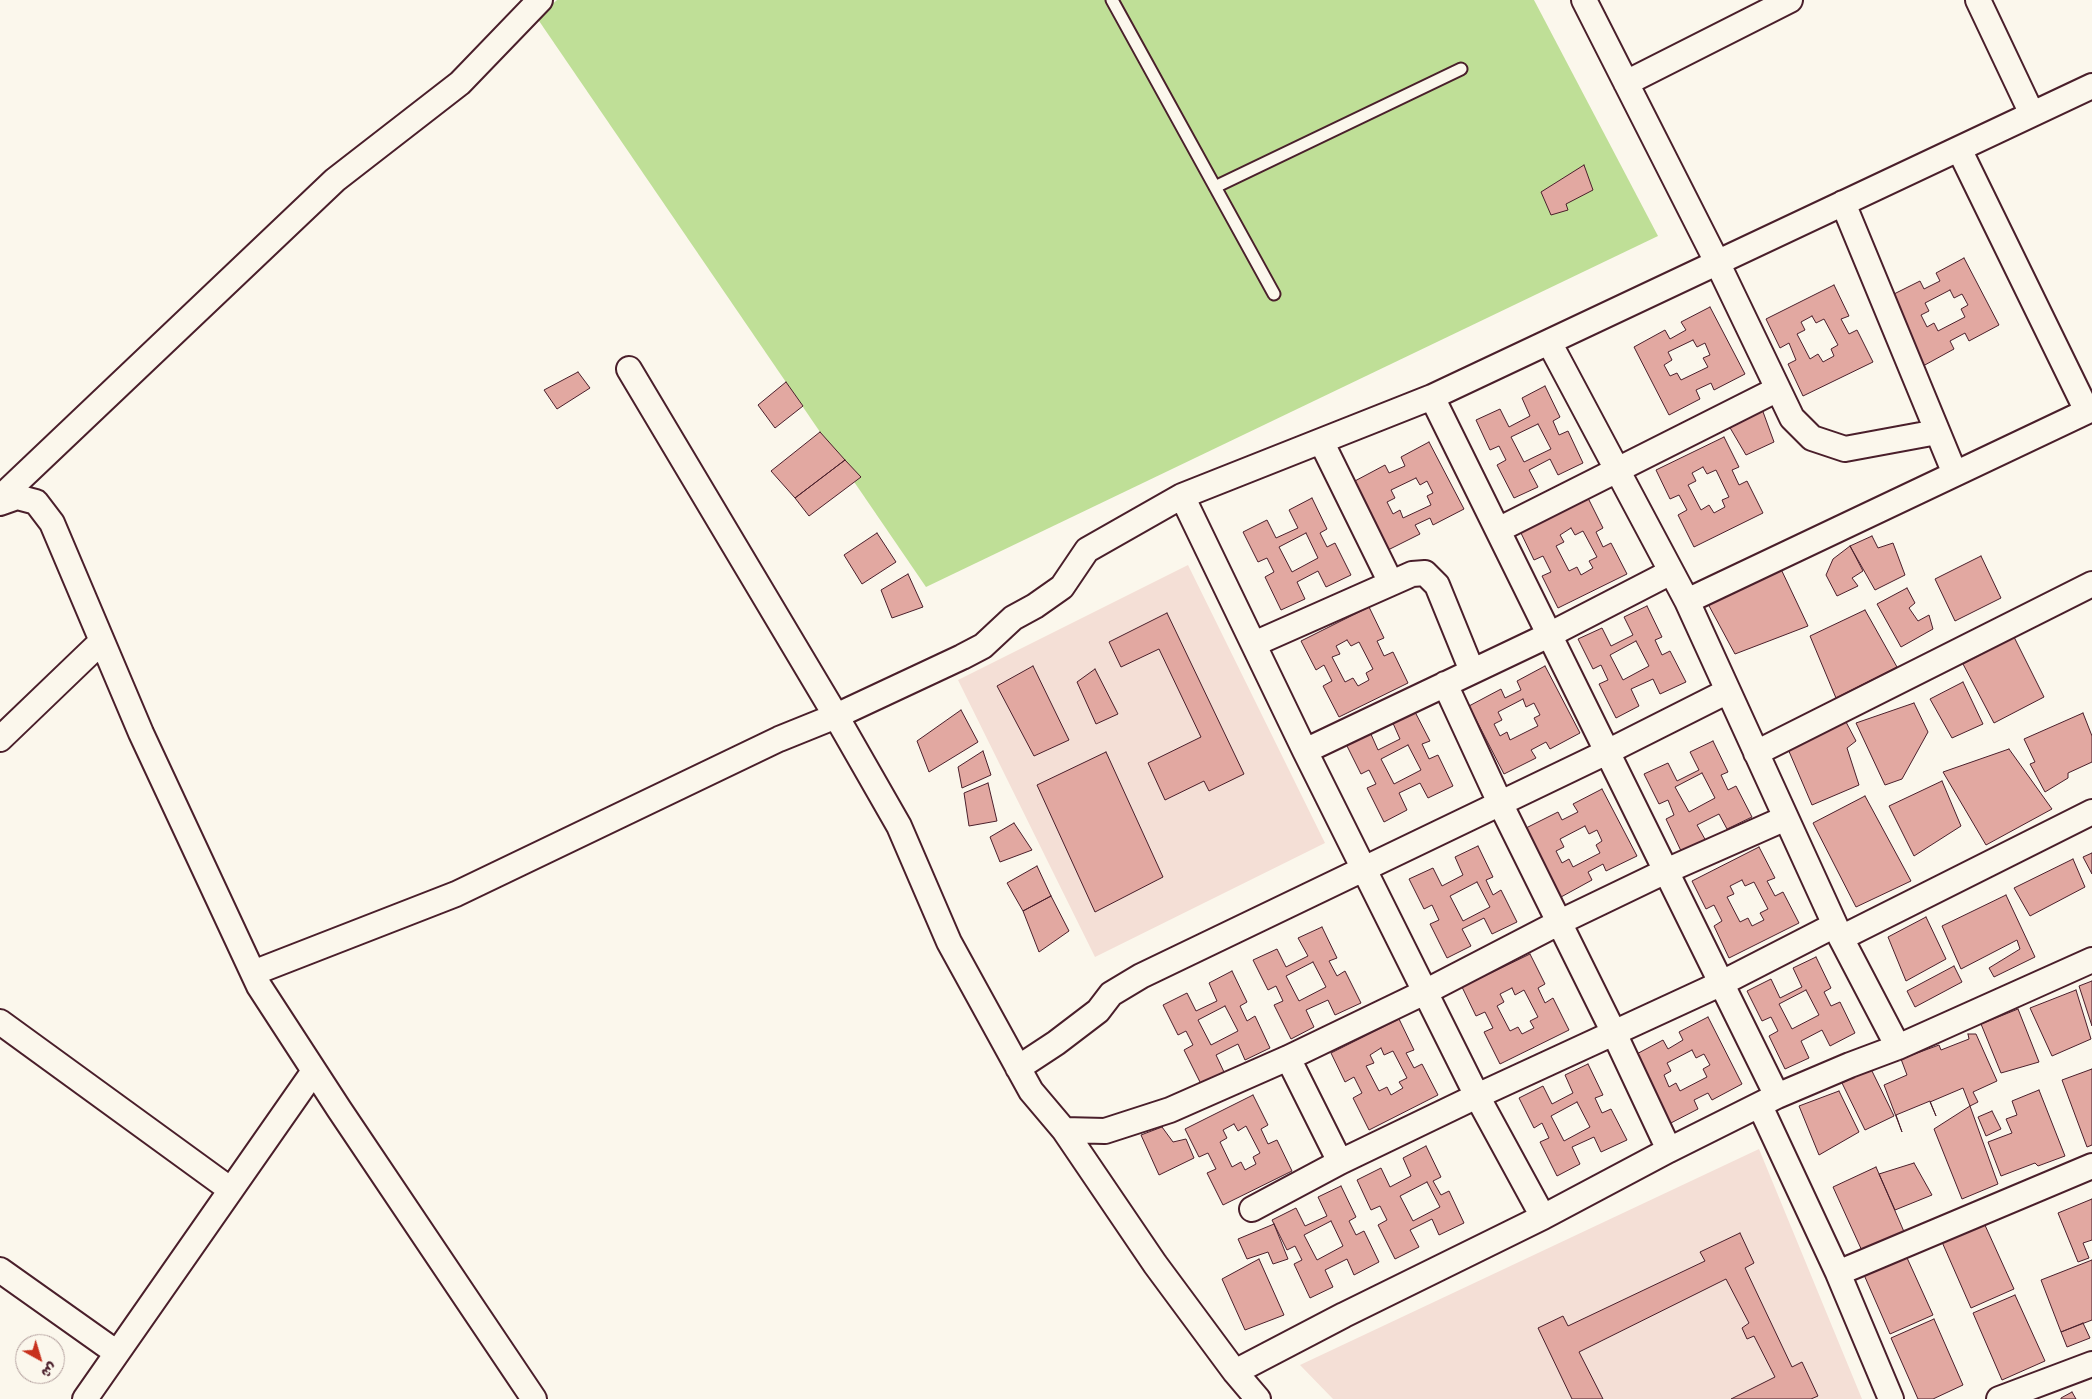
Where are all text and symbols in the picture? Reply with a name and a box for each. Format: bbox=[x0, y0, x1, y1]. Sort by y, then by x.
north arrow bbox=[15, 1334, 65, 1384]
text: ش bbox=[38, 1359, 60, 1382]

